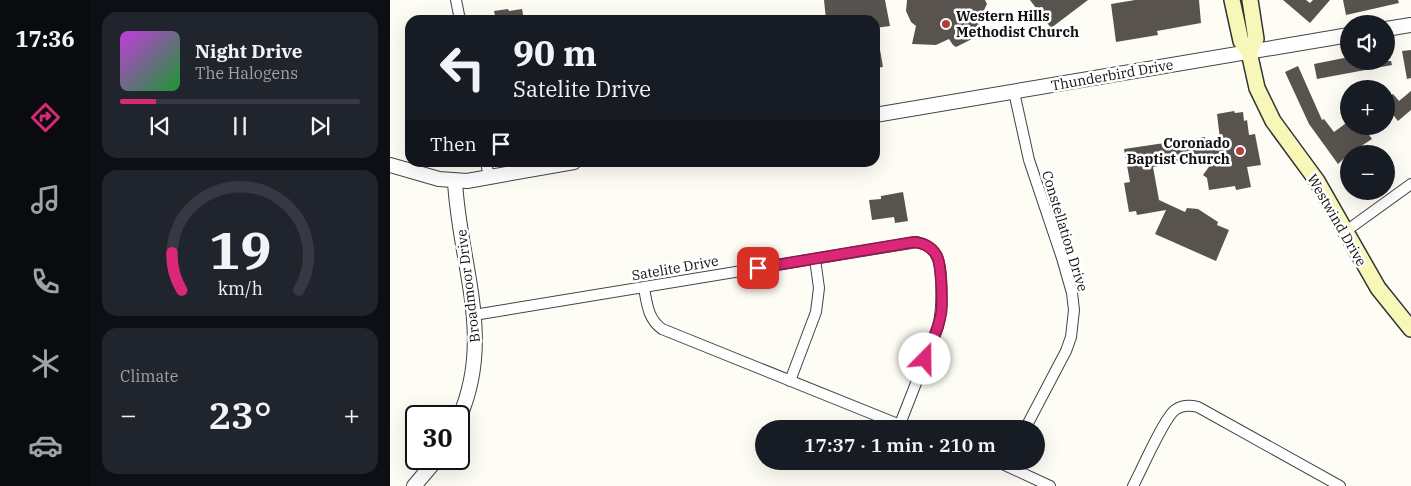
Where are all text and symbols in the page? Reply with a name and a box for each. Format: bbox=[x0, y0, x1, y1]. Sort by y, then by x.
place label: Western Hills Methodist Church bbox=[956, 7, 1079, 41]
map controls bbox=[1340, 15, 1395, 200]
button: sound bbox=[1340, 15, 1395, 70]
marker: Western Hills Methodist Church bbox=[940, 18, 952, 30]
text: 17:36 bbox=[15, 24, 75, 53]
text: 90 m bbox=[513, 30, 597, 76]
icon: left bbox=[430, 35, 495, 100]
text: Night Drive bbox=[195, 39, 303, 63]
street label: Thunderbird Drive bbox=[1049, 55, 1175, 95]
text: The Halogens bbox=[195, 63, 298, 83]
text: Satelite Drive bbox=[513, 74, 651, 103]
button: + bbox=[1340, 80, 1395, 135]
icon: directions bbox=[28, 100, 63, 135]
icon: previous bbox=[146, 112, 174, 140]
icon: pause bbox=[226, 112, 254, 140]
icon: next bbox=[306, 112, 334, 140]
icon: arrive bbox=[487, 130, 515, 158]
text: Then bbox=[430, 132, 477, 156]
place label: Coronado Baptist Church bbox=[1127, 134, 1230, 168]
marker: Coronado Baptist Church bbox=[1234, 145, 1246, 157]
button: − bbox=[1340, 145, 1395, 200]
street label: Constellation Drive bbox=[1038, 168, 1092, 294]
street label: Westwind Drive bbox=[1303, 171, 1371, 269]
icon: music bbox=[28, 182, 63, 217]
text: 19 bbox=[209, 216, 271, 283]
street label: Broadmoor Drive bbox=[452, 228, 484, 344]
pin bbox=[737, 247, 779, 289]
street label: Satelite Drive bbox=[630, 252, 720, 284]
icon: arrive bbox=[744, 254, 772, 282]
icon: phone bbox=[28, 264, 63, 299]
text: km/h bbox=[217, 277, 263, 300]
position arrow bbox=[898, 332, 950, 384]
icon: climate bbox=[28, 346, 63, 381]
text: Climate bbox=[120, 366, 178, 386]
text: 23° bbox=[208, 390, 272, 439]
text: − bbox=[120, 396, 137, 433]
text: + bbox=[343, 396, 360, 433]
speed limit sign: 30 bbox=[405, 405, 470, 470]
icon: car bbox=[28, 428, 63, 463]
text: 17:37 · 1 min · 210 m bbox=[804, 433, 996, 457]

